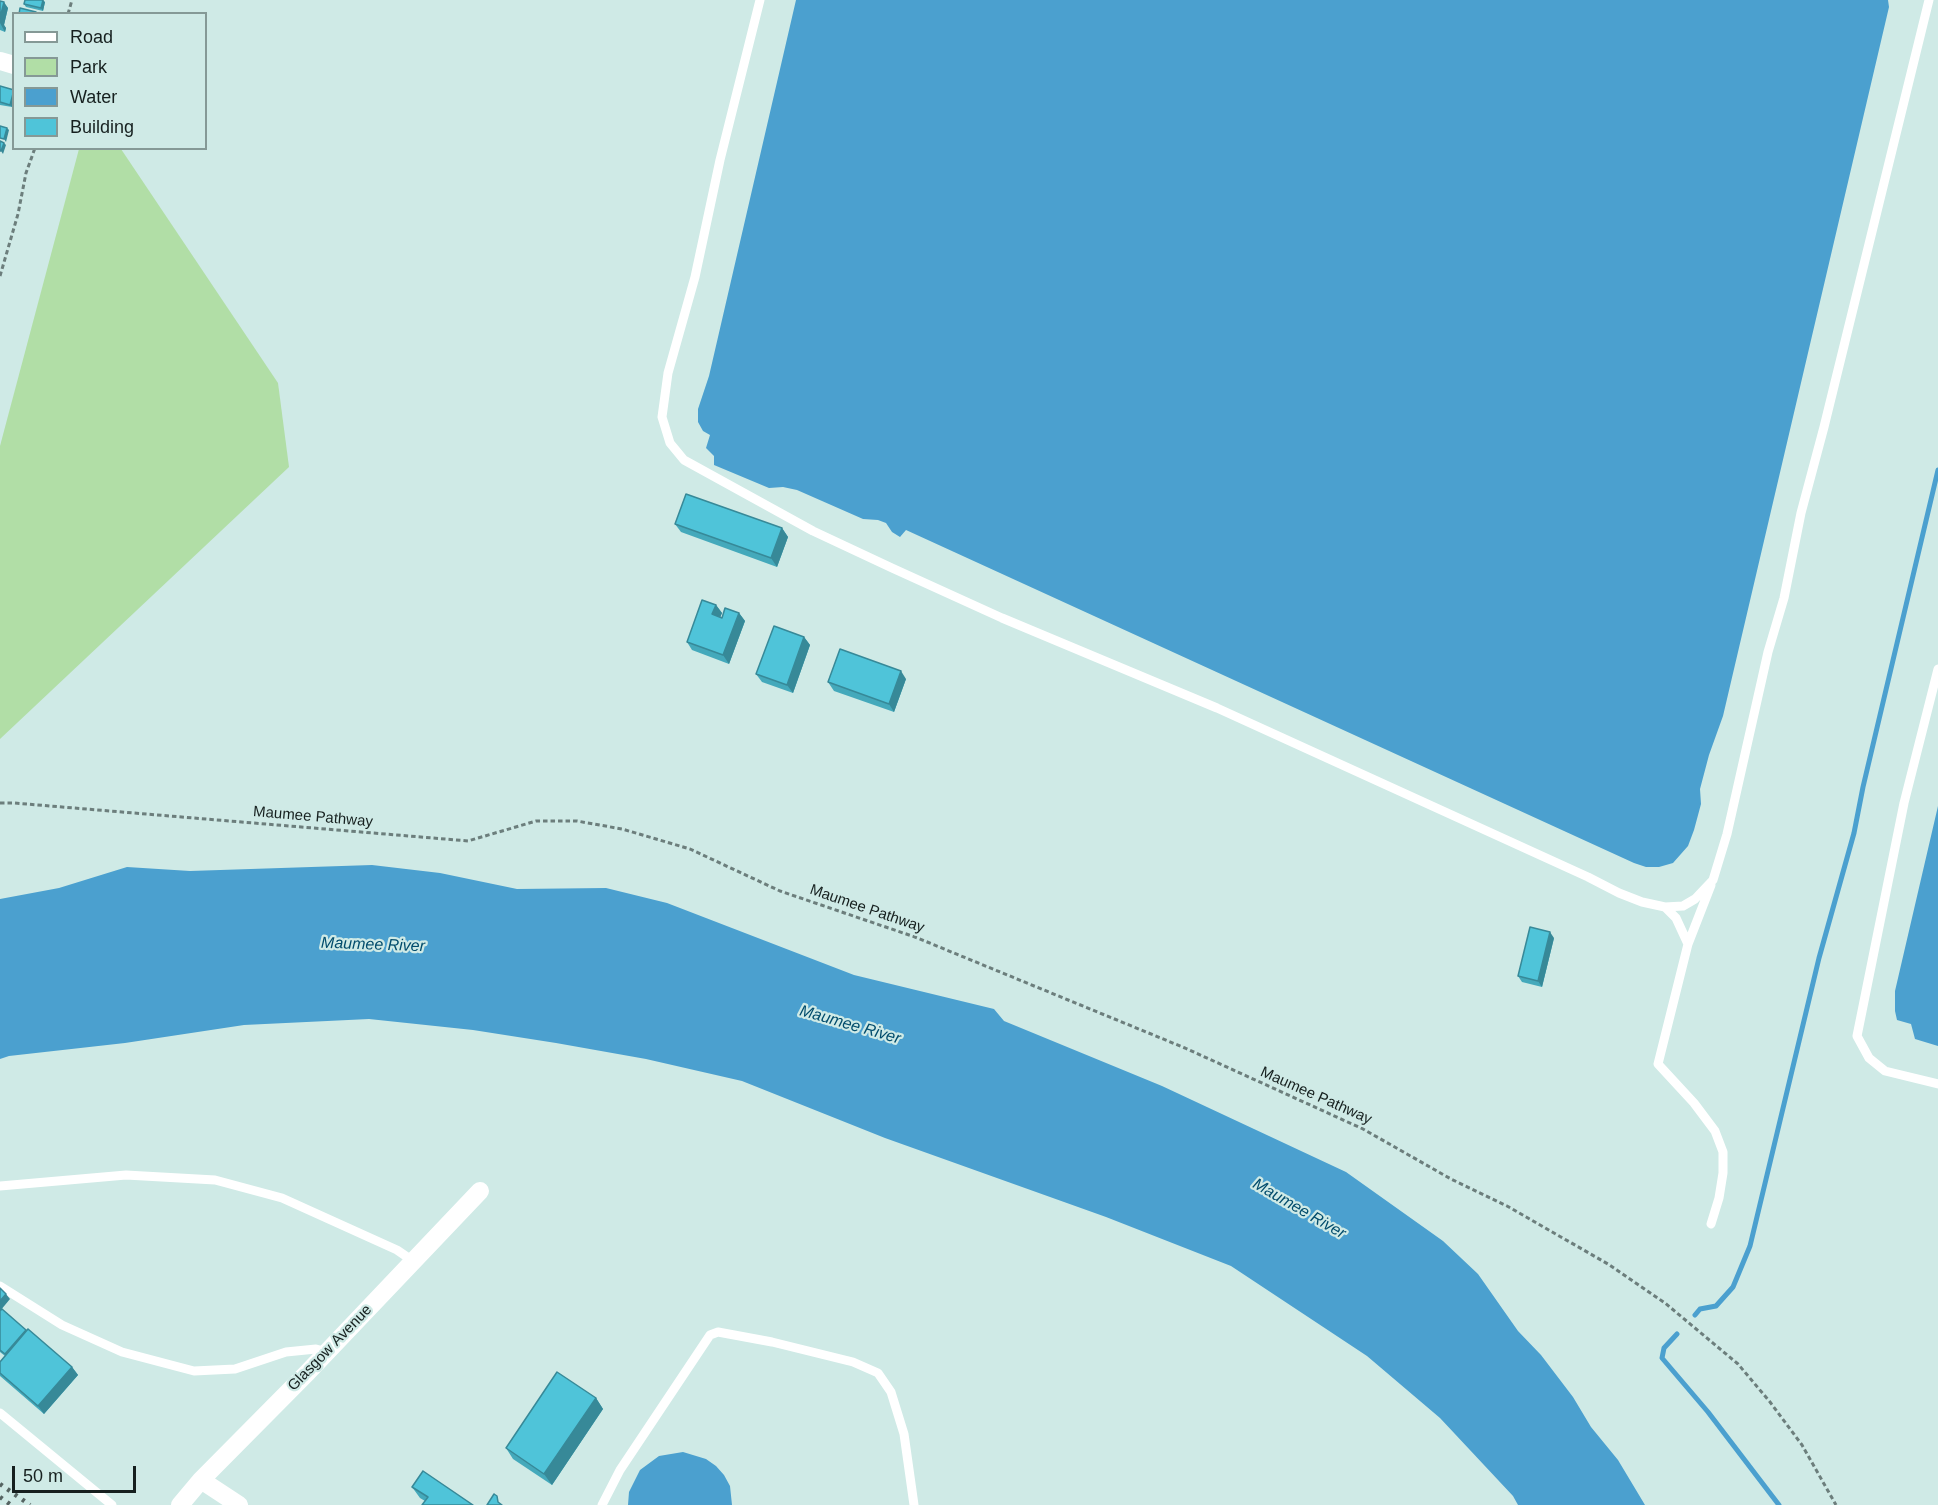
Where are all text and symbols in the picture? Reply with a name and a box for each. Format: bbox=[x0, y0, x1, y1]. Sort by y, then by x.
legend bbox=[12, 12, 207, 150]
text: Road bbox=[70, 27, 113, 47]
text: Park bbox=[70, 57, 107, 77]
text: Water bbox=[70, 87, 117, 107]
text: Building bbox=[70, 117, 134, 137]
street label: Maumee Pathway bbox=[252, 803, 374, 831]
street label: Maumee Pathway bbox=[807, 881, 927, 937]
water label: Maumee River bbox=[321, 934, 425, 956]
water label: Maumee River bbox=[797, 1001, 903, 1049]
street label: Maumee Pathway bbox=[1257, 1063, 1375, 1129]
water label: Maumee River bbox=[1249, 1175, 1349, 1243]
street label: Glasgow Avenue bbox=[284, 1301, 376, 1395]
scale bar bbox=[15, 1454, 140, 1492]
text: 50 m bbox=[23, 1466, 63, 1486]

